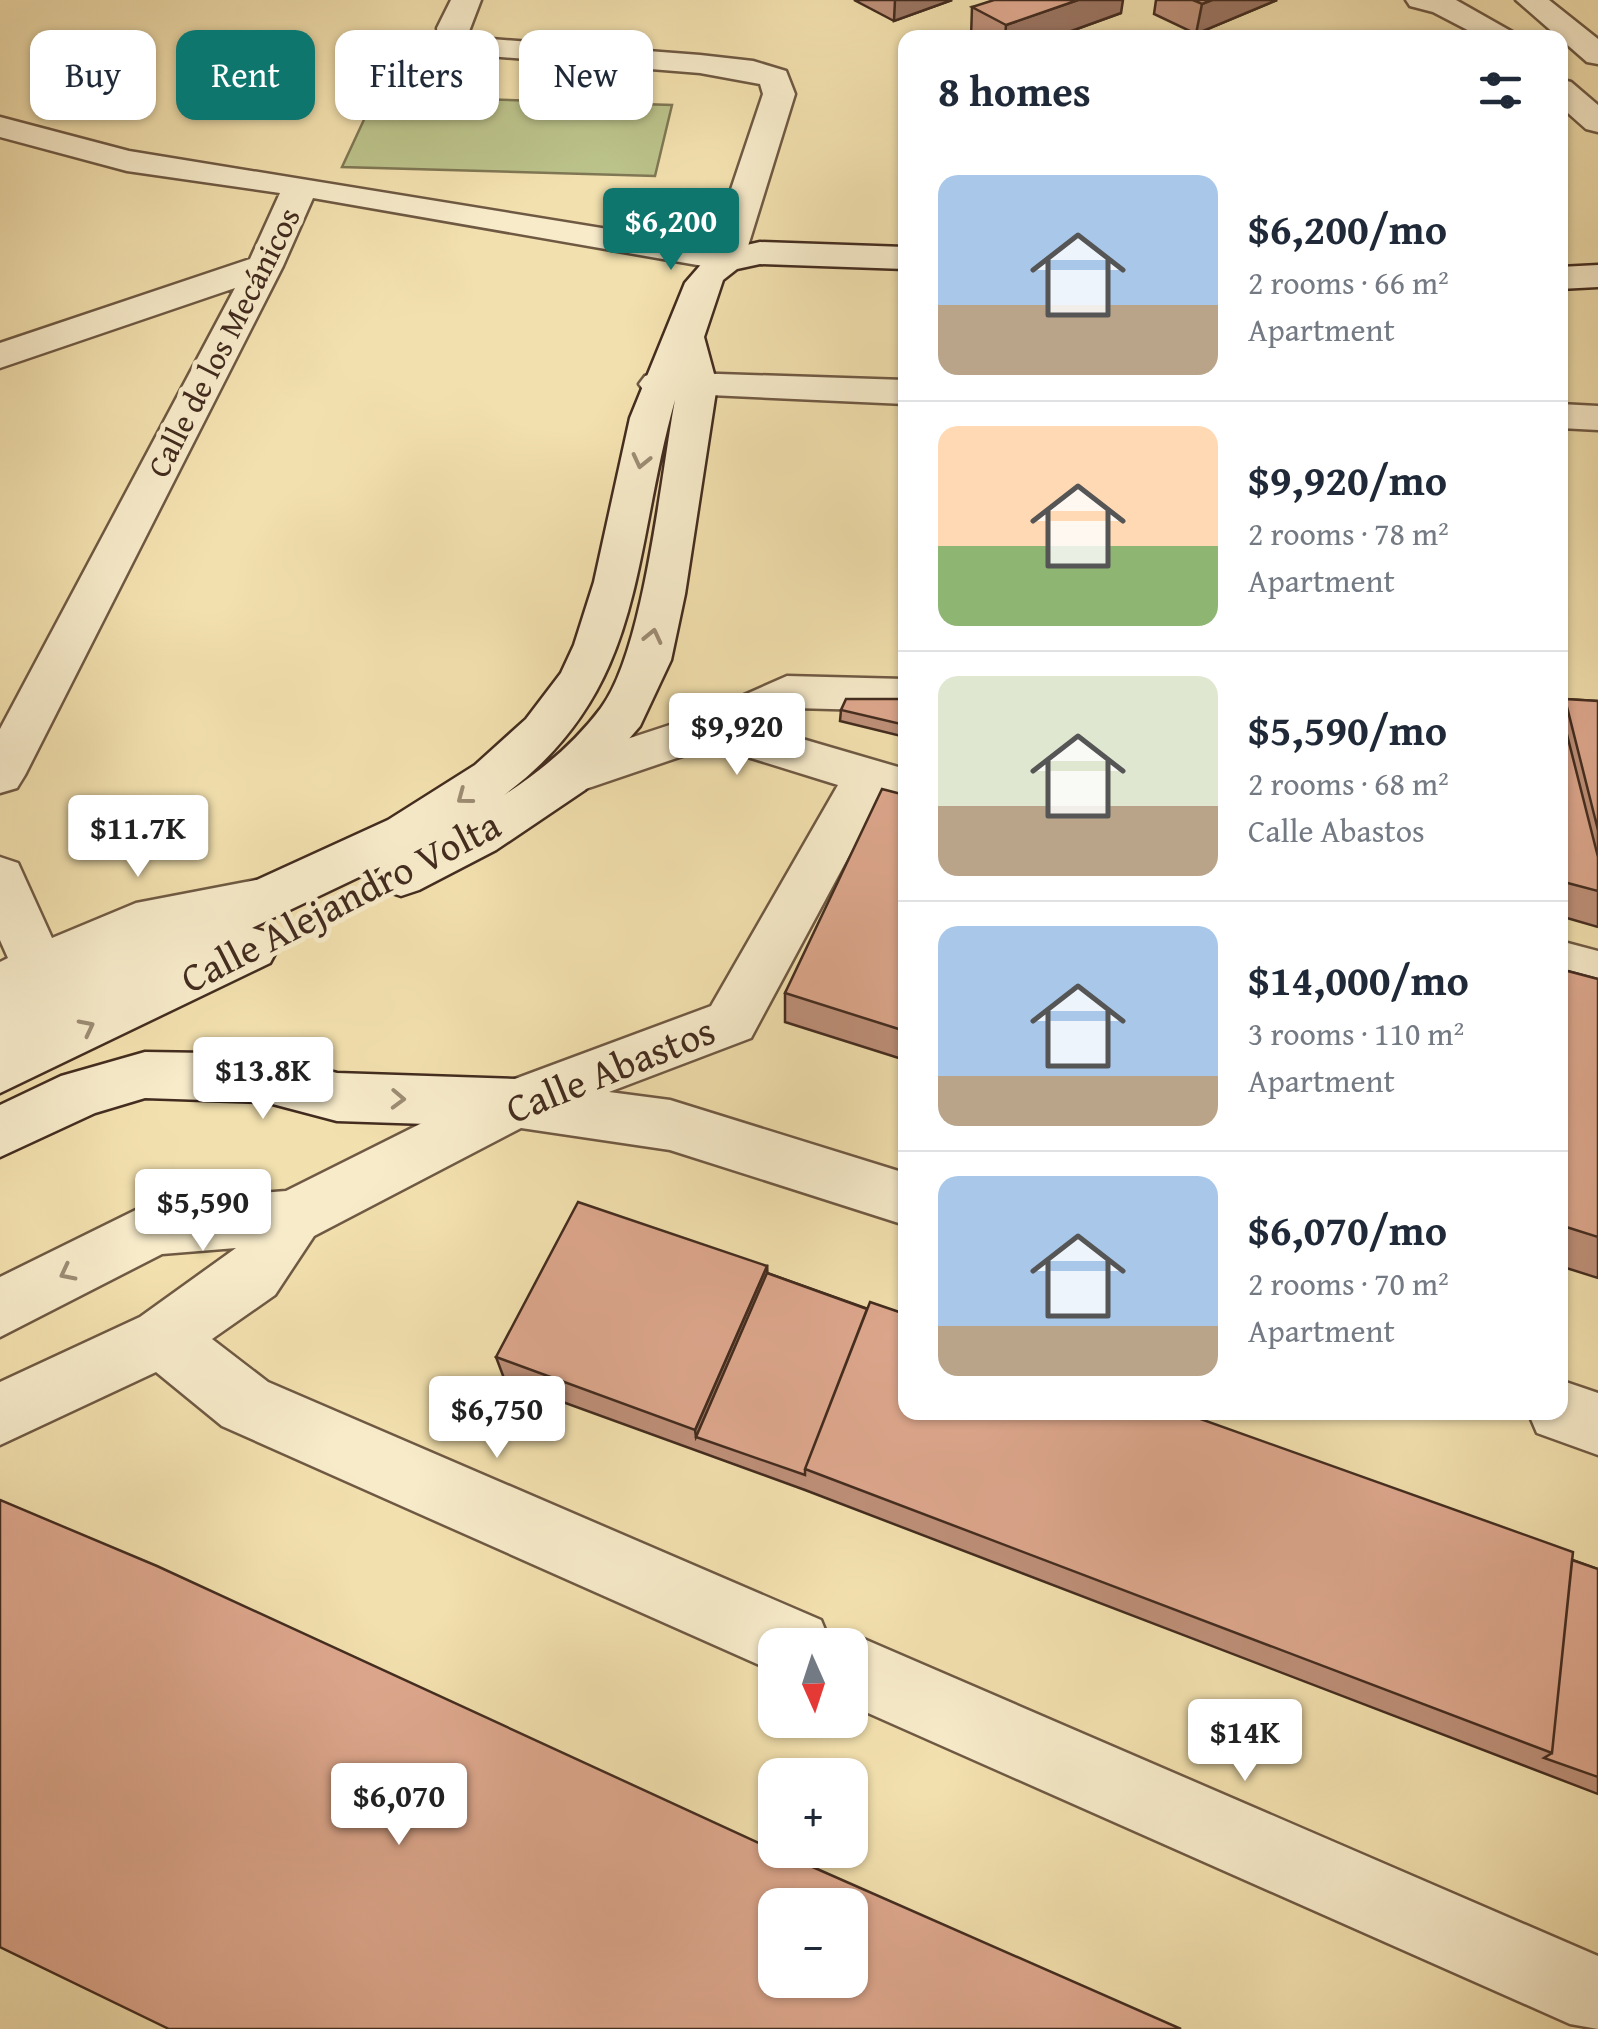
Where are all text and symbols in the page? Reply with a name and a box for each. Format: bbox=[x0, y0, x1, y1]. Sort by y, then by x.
chip: Buy bbox=[30, 30, 156, 120]
chip: Rent bbox=[176, 30, 315, 120]
chip: Filters bbox=[335, 30, 499, 120]
chip: New bbox=[519, 30, 653, 120]
text: 8 homes bbox=[938, 60, 1091, 121]
icon: filters bbox=[1473, 63, 1528, 118]
pin: $6,200 bbox=[590, 188, 752, 273]
text: $6,200 bbox=[625, 197, 717, 244]
text: $6,200/mo bbox=[1248, 198, 1447, 259]
street label: Calle de los Mecánicos bbox=[135, 199, 311, 485]
icon: home bbox=[1018, 215, 1138, 335]
text: 2 rooms · 66 m² bbox=[1248, 259, 1449, 306]
text: Apartment bbox=[1248, 306, 1395, 353]
text: $9,920/mo bbox=[1248, 449, 1447, 510]
one-way arrow bbox=[632, 452, 653, 469]
icon: home bbox=[1018, 466, 1138, 586]
text: 2 rooms · 78 m² bbox=[1248, 510, 1449, 557]
text: Apartment bbox=[1248, 557, 1395, 604]
one-way arrow bbox=[641, 628, 662, 645]
pin: $9,920 bbox=[656, 693, 818, 778]
text: $5,590/mo bbox=[1248, 699, 1447, 760]
text: $9,920 bbox=[691, 702, 783, 749]
icon: home bbox=[1018, 716, 1138, 836]
text: 2 rooms · 68 m² bbox=[1248, 760, 1449, 807]
one-way arrow bbox=[457, 785, 475, 802]
pin: $11.7K bbox=[57, 795, 219, 880]
street label: Calle Alejandro Volta bbox=[170, 795, 510, 1007]
text: $11.7K bbox=[90, 804, 186, 851]
text: Calle Abastos bbox=[1248, 807, 1425, 854]
text: $14,000/mo bbox=[1248, 949, 1469, 1010]
icon: home bbox=[1018, 966, 1138, 1086]
street label: Calle Abastos bbox=[497, 1000, 723, 1138]
text: 3 rooms · 110 m² bbox=[1248, 1010, 1464, 1057]
one-way arrow bbox=[77, 1020, 95, 1039]
pin: $13.8K bbox=[182, 1037, 344, 1122]
text: $13.8K bbox=[215, 1046, 311, 1093]
text: Apartment bbox=[1248, 1057, 1395, 1104]
one-way arrow bbox=[391, 1089, 407, 1110]
pin: $5,590 bbox=[122, 1169, 284, 1254]
text: $5,590 bbox=[157, 1178, 249, 1225]
text: $6,070/mo bbox=[1248, 1199, 1447, 1260]
icon: home bbox=[1018, 1216, 1138, 1336]
text: 2 rooms · 70 m² bbox=[1248, 1260, 1449, 1307]
one-way arrow bbox=[59, 1261, 77, 1281]
text: Apartment bbox=[1248, 1307, 1395, 1354]
pin: $6,750 bbox=[416, 1376, 578, 1461]
text: $6,750 bbox=[451, 1385, 543, 1432]
north arrow bbox=[758, 1628, 868, 1738]
map controls bbox=[758, 1628, 868, 1998]
pin: $14K bbox=[1186, 1699, 1304, 1784]
text: $14K bbox=[1210, 1708, 1280, 1755]
button: + bbox=[758, 1758, 868, 1868]
pin: $6,070 bbox=[318, 1763, 480, 1848]
text: $6,070 bbox=[353, 1772, 445, 1819]
button: − bbox=[758, 1888, 868, 1998]

